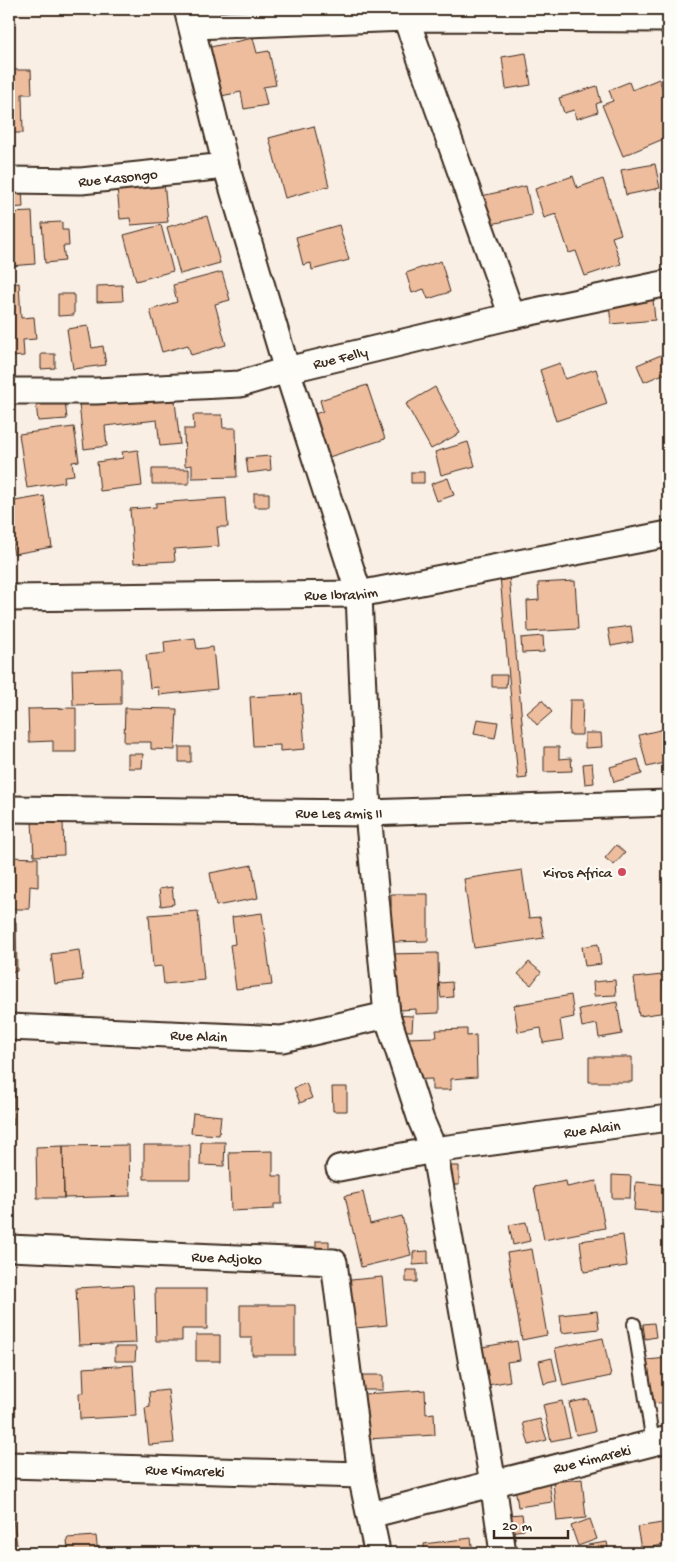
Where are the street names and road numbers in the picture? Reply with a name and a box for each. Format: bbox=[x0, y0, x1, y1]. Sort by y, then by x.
street label: Rue Kasongo bbox=[77, 166, 159, 192]
street label: Rue Felly bbox=[312, 344, 371, 374]
street label: Rue Ibrahim bbox=[304, 584, 380, 606]
street label: Rue Les amis II bbox=[295, 805, 383, 824]
street label: Rue Alain bbox=[170, 1027, 228, 1048]
street label: Rue Alain bbox=[563, 1118, 622, 1143]
street label: Rue Adjoko bbox=[191, 1249, 263, 1270]
street label: Rue Kimareki bbox=[552, 1442, 633, 1479]
street label: Rue Kimareki bbox=[145, 1462, 225, 1482]

